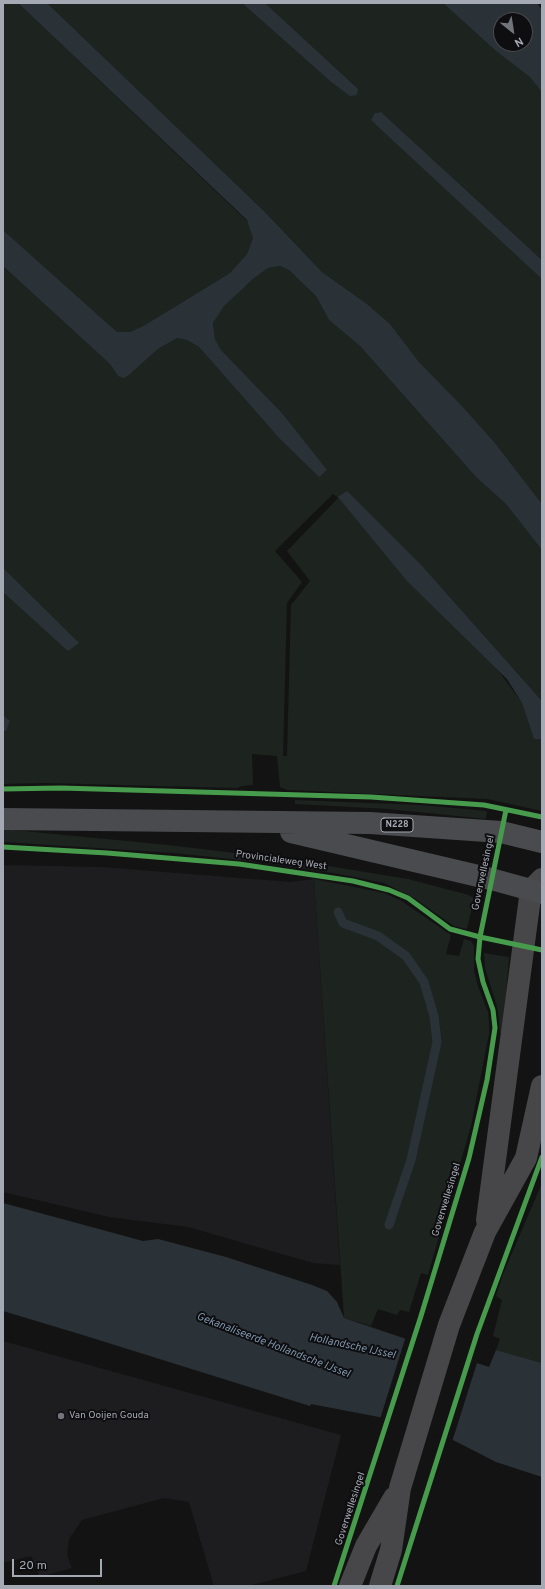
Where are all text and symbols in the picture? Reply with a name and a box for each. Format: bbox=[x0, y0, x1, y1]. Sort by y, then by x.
north arrow bbox=[493, 12, 533, 52]
text: N bbox=[512, 33, 525, 50]
road number: N228 bbox=[381, 818, 413, 832]
street label: Goverwellesingel bbox=[470, 834, 498, 912]
street label: Provincialeweg West bbox=[235, 849, 327, 873]
street label: Goverwellesingel bbox=[430, 1162, 464, 1238]
water label: Gekanaliseerde Hollandsche IJssel bbox=[195, 1311, 351, 1381]
water label: Hollandsche IJssel bbox=[308, 1331, 396, 1363]
place label: Van Ooijen Gouda bbox=[69, 1410, 149, 1422]
marker: Van Ooijen Gouda bbox=[56, 1411, 66, 1421]
street label: Goverwellesingel bbox=[333, 1471, 369, 1547]
scale bar bbox=[14, 1551, 104, 1577]
text: 20 m bbox=[19, 1558, 47, 1574]

